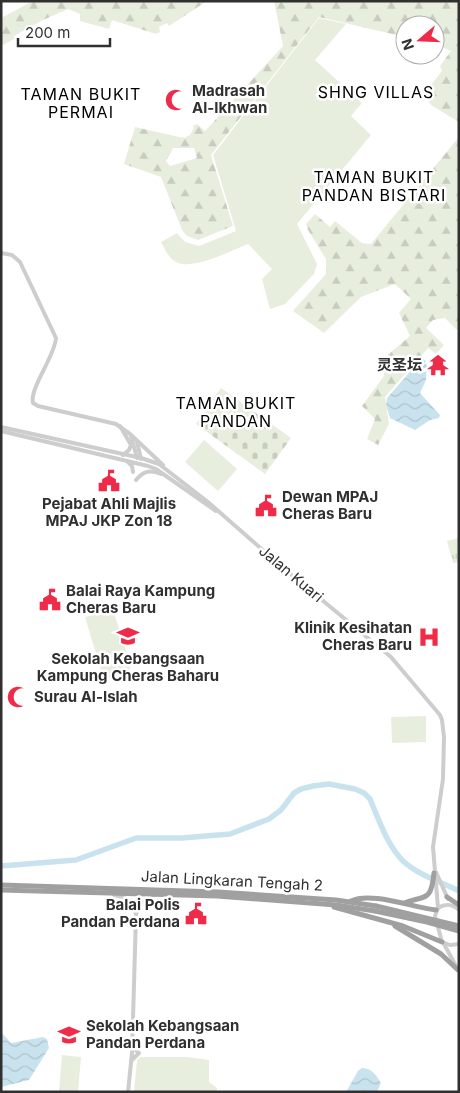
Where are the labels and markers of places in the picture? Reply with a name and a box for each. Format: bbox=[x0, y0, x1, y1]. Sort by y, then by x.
place label: Madrasah Al-Ikhwan bbox=[192, 81, 267, 117]
mosque icon: Madrasah Al-Ikhwan bbox=[163, 87, 189, 113]
temple icon: 灵圣坛 bbox=[425, 352, 451, 378]
place label: 灵圣坛 bbox=[377, 355, 422, 374]
public building icon: Pejabat Ahli Majlis MPAJ JKP Zon 18 bbox=[96, 468, 122, 494]
place label: Dewan MPAJ Cheras Baru bbox=[282, 487, 378, 523]
public building icon: Dewan MPAJ Cheras Baru bbox=[253, 493, 279, 519]
place label: Pejabat Ahli Majlis MPAJ JKP Zon 18 bbox=[42, 494, 176, 530]
place label: Balai Raya Kampung Cheras Baru bbox=[66, 581, 215, 617]
public building icon: Balai Raya Kampung Cheras Baru bbox=[37, 587, 63, 613]
place label: Klinik Kesihatan Cheras Baru bbox=[294, 618, 412, 654]
school or university icon: Sekolah Kebangsaan Kampung Cheras Baharu bbox=[115, 623, 141, 649]
hospital icon: Klinik Kesihatan Cheras Baru bbox=[416, 624, 442, 650]
place label: Sekolah Kebangsaan Kampung Cheras Baharu bbox=[37, 649, 219, 685]
mosque icon: Surau Al-Islah bbox=[5, 684, 31, 710]
place label: Surau Al-Islah bbox=[34, 687, 138, 706]
place label: Balai Polis Pandan Perdana bbox=[61, 895, 180, 931]
public building icon: Balai Polis Pandan Perdana bbox=[183, 901, 209, 927]
place label: Sekolah Kebangsaan Pandan Perdana bbox=[86, 1016, 239, 1052]
school or university icon: Sekolah Kebangsaan Pandan Perdana bbox=[56, 1022, 82, 1048]

